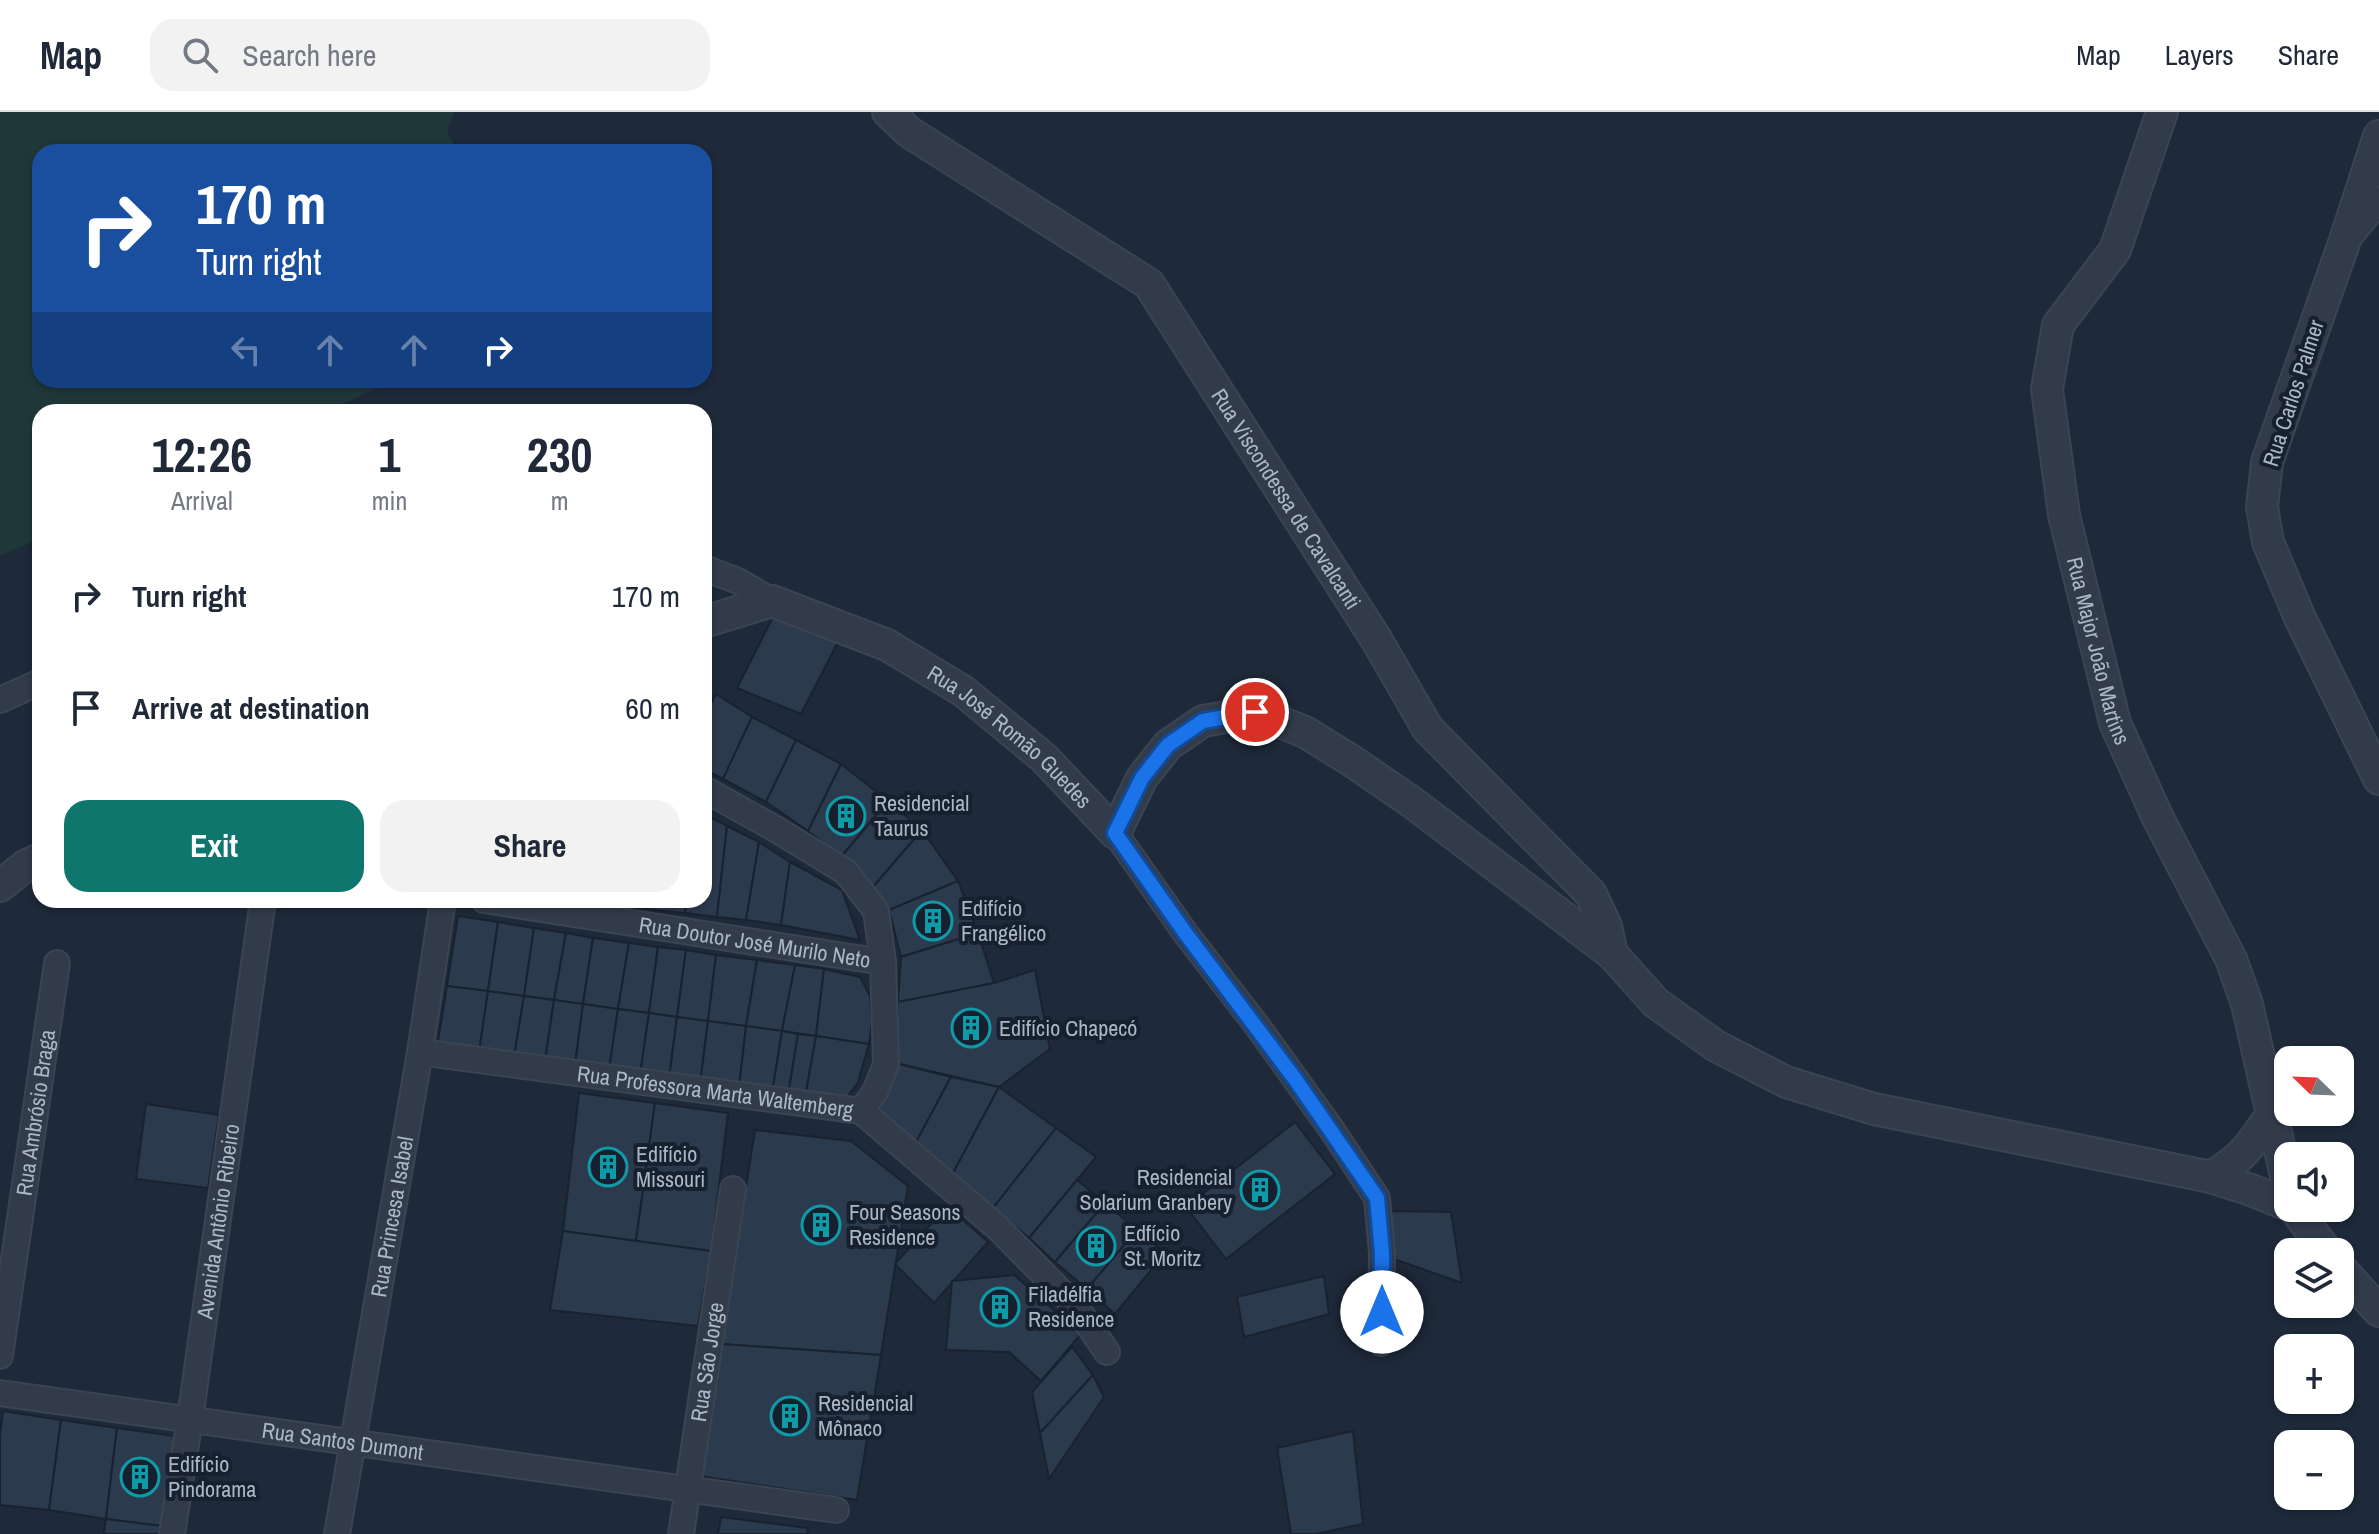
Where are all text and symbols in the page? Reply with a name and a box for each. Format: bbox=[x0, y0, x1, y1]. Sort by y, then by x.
search box bbox=[150, 19, 710, 91]
text: Map bbox=[40, 30, 102, 81]
icon: search bbox=[178, 33, 222, 77]
text: Search here bbox=[242, 35, 376, 75]
text: Map bbox=[2076, 36, 2121, 74]
text: Layers bbox=[2165, 36, 2234, 74]
text: Share bbox=[2278, 36, 2339, 74]
text: 170 m bbox=[196, 166, 326, 241]
icon: right bbox=[64, 176, 168, 280]
text: Turn right bbox=[196, 238, 321, 286]
street label: Rua Carlos Palmer bbox=[2255, 316, 2331, 470]
icon: left bbox=[224, 328, 268, 372]
icon: ahead bbox=[308, 328, 352, 372]
icon: ahead bbox=[392, 328, 436, 372]
icon: right bbox=[476, 328, 520, 372]
street label: Rua Viscondessa de Cavalcanti bbox=[1205, 383, 1368, 615]
text: 12:26 bbox=[152, 422, 252, 487]
text: 1 bbox=[379, 422, 400, 487]
text: 230 bbox=[527, 422, 592, 487]
text: Arrival bbox=[171, 483, 233, 518]
text: min bbox=[372, 483, 407, 518]
text: m bbox=[551, 483, 569, 518]
street label: Rua Major João Martins bbox=[2060, 554, 2138, 749]
icon: right bbox=[64, 574, 108, 618]
text: Turn right bbox=[132, 576, 246, 616]
text: 170 m bbox=[612, 576, 680, 616]
street label: Rua José Romão Guedes bbox=[922, 658, 1099, 815]
pin bbox=[1221, 678, 1289, 746]
icon: arrive bbox=[64, 686, 108, 730]
text: Arrive at destination bbox=[132, 688, 370, 728]
text: 60 m bbox=[625, 688, 680, 728]
icon: arrive bbox=[1233, 690, 1277, 734]
place label: Residencial Taurus bbox=[874, 788, 969, 843]
building icon: Residencial Taurus bbox=[825, 795, 867, 837]
button: Exit bbox=[64, 800, 364, 892]
button: Share bbox=[380, 800, 680, 892]
place label: Edifício Frangélico bbox=[961, 893, 1046, 948]
building icon: Edifício Frangélico bbox=[912, 900, 954, 942]
street label: Rua Doutor José Murilo Neto bbox=[637, 909, 873, 975]
building icon: Edifício Chapecó bbox=[950, 1007, 992, 1049]
place label: Edifício Chapecó bbox=[999, 1013, 1137, 1043]
street label: Rua Ambrósio Braga bbox=[8, 1027, 62, 1198]
north arrow bbox=[2274, 1046, 2354, 1126]
map controls bbox=[2274, 1046, 2354, 1510]
street label: Rua Professora Marta Waltemberg bbox=[575, 1058, 855, 1125]
street label: Avenida Antônio Ribeiro bbox=[189, 1122, 246, 1322]
street label: Rua Princesa Isabel bbox=[363, 1134, 420, 1299]
place label: Edifício Missouri bbox=[636, 1139, 705, 1194]
button: sound bbox=[2274, 1142, 2354, 1222]
building icon: Edifício Missouri bbox=[587, 1146, 629, 1188]
place label: Residencial Solarium Granbery bbox=[1080, 1162, 1232, 1217]
building icon: Residencial Solarium Granbery bbox=[1239, 1169, 1281, 1211]
place label: Four Seasons Residence bbox=[849, 1197, 960, 1252]
building icon: Four Seasons Residence bbox=[800, 1204, 842, 1246]
place label: Edfício St. Moritz bbox=[1124, 1218, 1201, 1273]
building icon: Edfício St. Moritz bbox=[1075, 1225, 1117, 1267]
button: layers bbox=[2274, 1238, 2354, 1318]
position arrow bbox=[1340, 1270, 1424, 1354]
place label: Filadélfia Residence bbox=[1028, 1279, 1114, 1334]
building icon: Filadélfia Residence bbox=[979, 1286, 1021, 1328]
street label: Rua São Jorge bbox=[683, 1300, 731, 1424]
button: + bbox=[2274, 1334, 2354, 1414]
place label: Residencial Mônaco bbox=[818, 1388, 913, 1443]
building icon: Residencial Mônaco bbox=[769, 1395, 811, 1437]
street label: Rua Santos Dumont bbox=[260, 1415, 425, 1467]
button: − bbox=[2274, 1430, 2354, 1510]
place label: Edifício Pindorama bbox=[168, 1449, 256, 1504]
building icon: Edifício Pindorama bbox=[119, 1456, 161, 1498]

